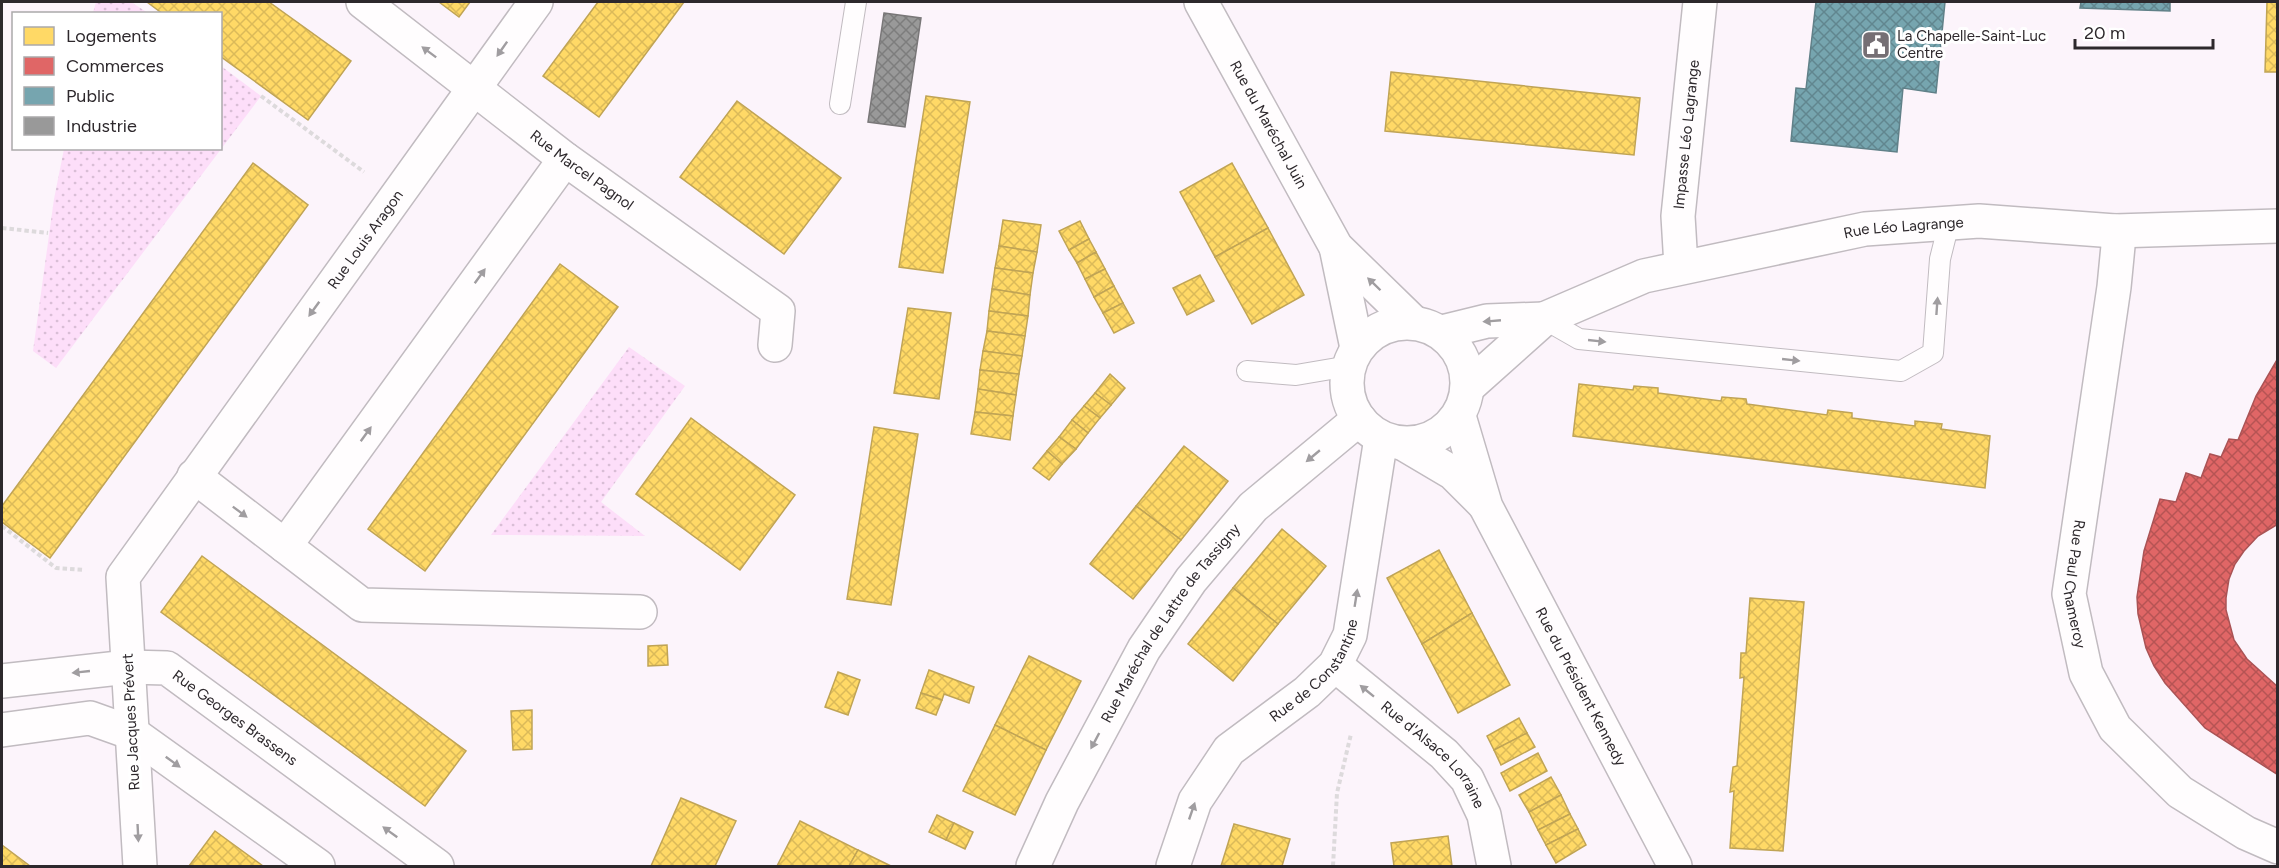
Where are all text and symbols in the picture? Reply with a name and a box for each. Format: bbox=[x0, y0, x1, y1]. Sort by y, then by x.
legend bbox=[12, 12, 222, 150]
scale bar bbox=[2075, 12, 2213, 50]
text: 20 m bbox=[2084, 22, 2125, 44]
text: Logements bbox=[66, 25, 157, 47]
place label: La Chapelle-Saint-Luc Centre bbox=[1897, 27, 2046, 62]
public building icon: La Chapelle-Saint-Luc Centre bbox=[1860, 29, 1892, 61]
one-way arrow bbox=[496, 41, 508, 57]
one-way arrow bbox=[421, 46, 437, 58]
text: Commerces bbox=[66, 55, 164, 77]
street label: Rue du Maréchal Juin bbox=[1226, 57, 1311, 192]
street label: Impasse Léo Lagrange bbox=[1670, 59, 1703, 210]
text: Public bbox=[66, 85, 115, 107]
text: Industrie bbox=[66, 115, 137, 137]
street label: Rue Marcel Pagnol bbox=[526, 126, 637, 214]
street label: Rue Louis Aragon bbox=[324, 187, 407, 293]
street label: Rue Léo Lagrange bbox=[1842, 213, 1964, 242]
one-way arrow bbox=[474, 268, 486, 284]
one-way arrow bbox=[1367, 277, 1382, 291]
one-way arrow bbox=[1932, 296, 1942, 315]
one-way arrow bbox=[309, 302, 321, 317]
one-way arrow bbox=[1483, 317, 1502, 326]
one-way arrow bbox=[1587, 336, 1606, 346]
one-way arrow bbox=[1781, 355, 1800, 365]
one-way arrow bbox=[360, 427, 372, 443]
one-way arrow bbox=[1306, 449, 1321, 462]
one-way arrow bbox=[233, 505, 248, 517]
street label: Rue Paul Chameroy bbox=[2060, 518, 2090, 650]
street label: Rue Maréchal de Lattre de Tassigny bbox=[1097, 520, 1244, 726]
one-way arrow bbox=[1351, 588, 1360, 607]
street label: Rue du Président Kennedy bbox=[1531, 604, 1630, 769]
street label: Rue de Constantine bbox=[1266, 618, 1361, 726]
street label: Rue Jacques Prévert bbox=[118, 653, 144, 791]
street label: Rue Georges Brassens bbox=[169, 666, 301, 769]
one-way arrow bbox=[72, 667, 91, 677]
one-way arrow bbox=[1359, 685, 1374, 697]
street label: Rue d'Alsace Lorraine bbox=[1377, 697, 1489, 811]
one-way arrow bbox=[1090, 732, 1100, 750]
one-way arrow bbox=[165, 756, 181, 768]
one-way arrow bbox=[1187, 802, 1197, 820]
one-way arrow bbox=[133, 824, 142, 843]
one-way arrow bbox=[383, 826, 399, 838]

